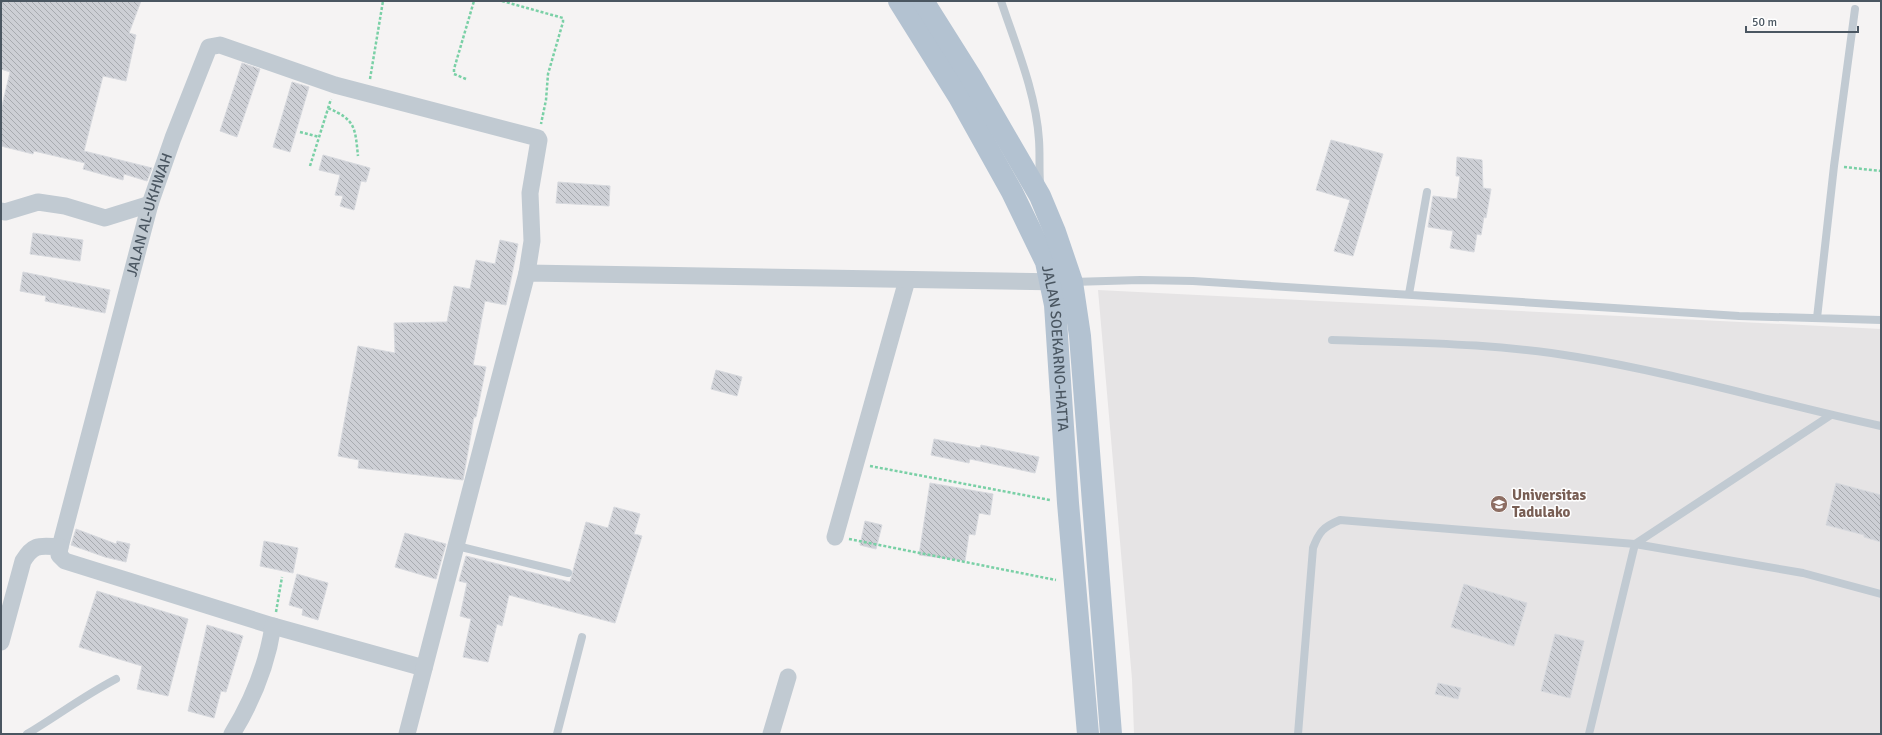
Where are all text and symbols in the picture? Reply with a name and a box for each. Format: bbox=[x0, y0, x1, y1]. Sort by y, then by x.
scale bar bbox=[1746, 8, 1858, 34]
text: 50 m bbox=[1752, 15, 1777, 30]
street label: JALAN AL-UKHWAH bbox=[122, 151, 176, 278]
street label: JALAN SOEKARNO-HATTA bbox=[1038, 264, 1072, 432]
place label: Universitas Tadulako bbox=[1512, 486, 1587, 521]
school or university icon: Universitas Tadulako bbox=[1489, 494, 1509, 514]

